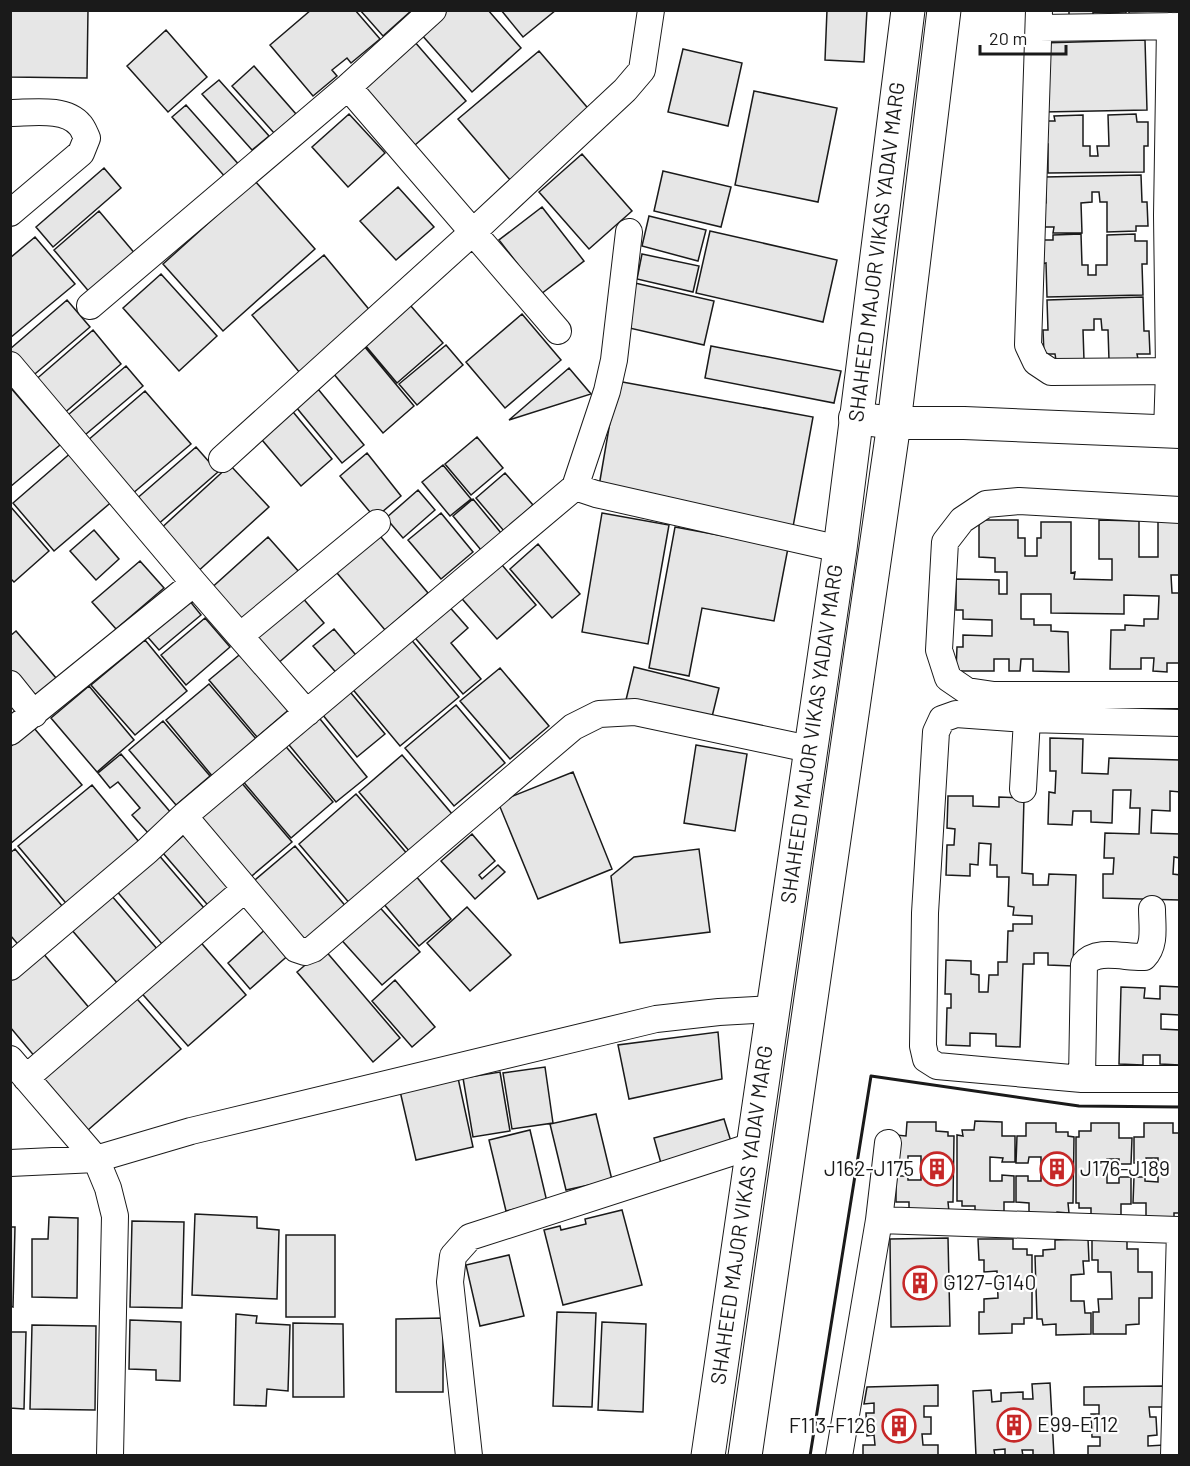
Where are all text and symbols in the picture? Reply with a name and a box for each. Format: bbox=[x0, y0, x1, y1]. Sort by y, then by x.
scale bar bbox=[980, 18, 1066, 56]
text: 20 m bbox=[989, 27, 1027, 49]
street label: SHAHEED MAJOR VIKAS YADAV MARG bbox=[842, 80, 909, 423]
street label: SHAHEED MAJOR VIKAS YADAV MARG bbox=[774, 563, 847, 905]
street label: SHAHEED MAJOR VIKAS YADAV MARG bbox=[704, 1044, 777, 1386]
building icon: J162-J175 bbox=[919, 1151, 955, 1187]
building icon: J176-J189 bbox=[1039, 1151, 1075, 1187]
place label: J162-J175 bbox=[824, 1155, 914, 1180]
place label: J176-J189 bbox=[1080, 1155, 1170, 1180]
building icon: G127-G140 bbox=[902, 1265, 938, 1301]
place label: G127-G140 bbox=[943, 1269, 1036, 1294]
building icon: E99-E112 bbox=[996, 1407, 1032, 1443]
building icon: F113-F126 bbox=[881, 1408, 917, 1444]
place label: E99-E112 bbox=[1037, 1411, 1119, 1436]
place label: F113-F126 bbox=[789, 1412, 876, 1437]

